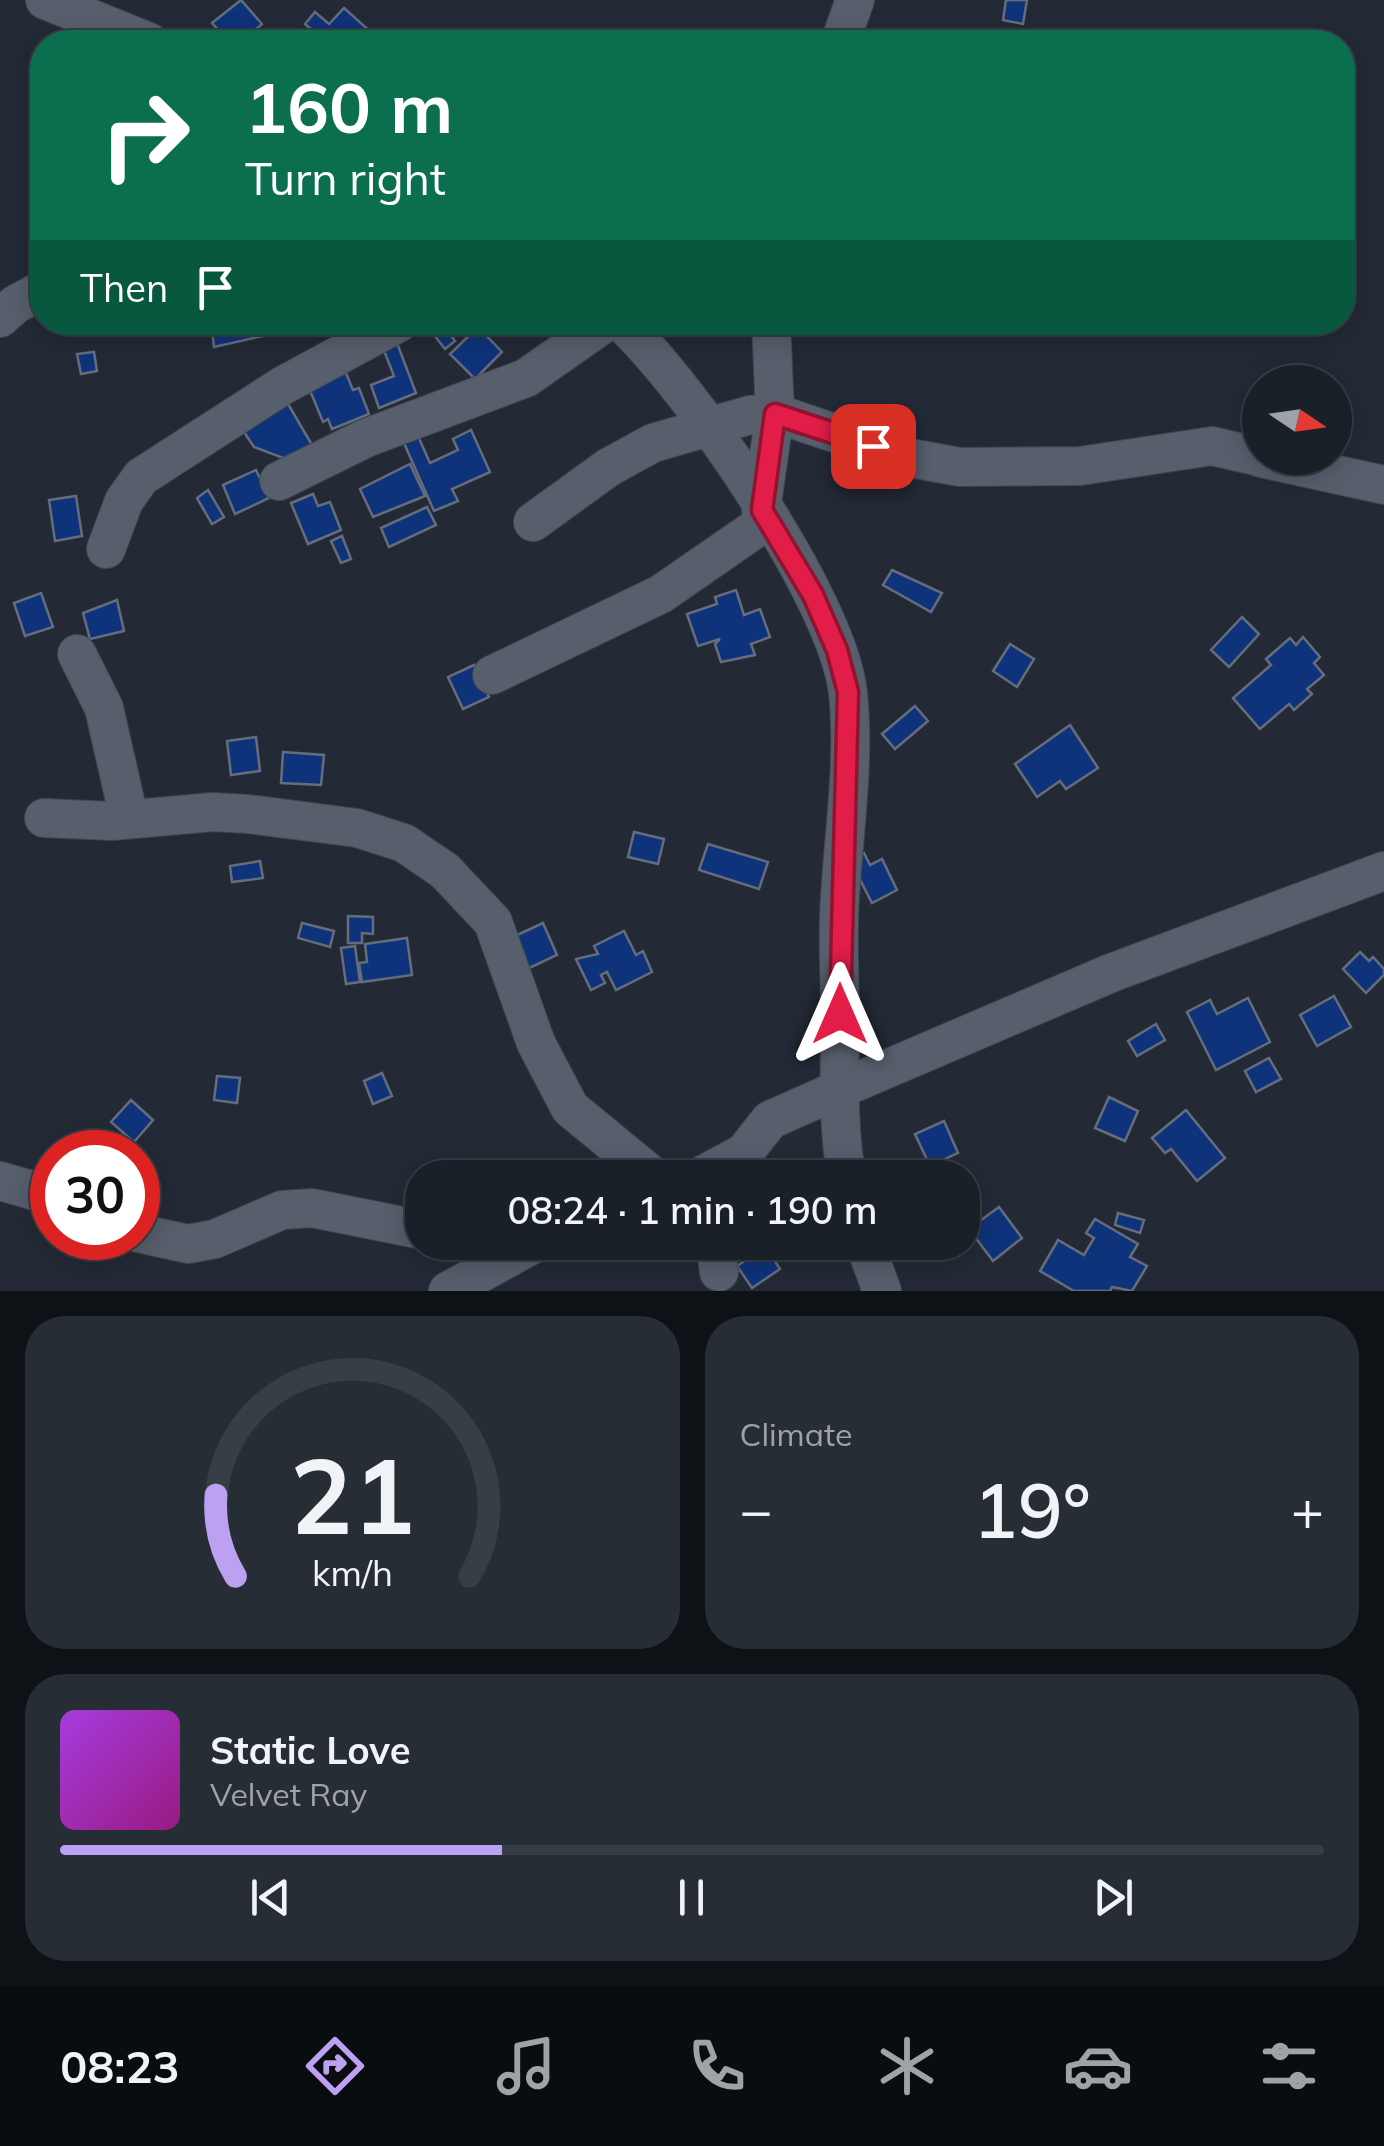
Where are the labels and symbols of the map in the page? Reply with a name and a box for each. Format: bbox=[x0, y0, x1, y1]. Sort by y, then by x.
north arrow bbox=[1242, 365, 1352, 475]
pin bbox=[831, 404, 916, 489]
position arrow bbox=[788, 962, 892, 1066]
speed limit sign: 30 bbox=[30, 1130, 160, 1260]

